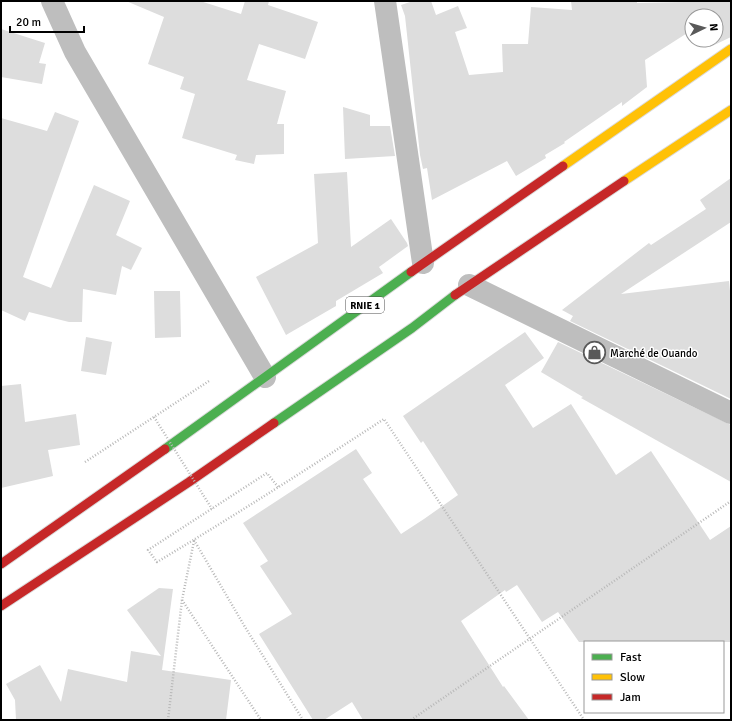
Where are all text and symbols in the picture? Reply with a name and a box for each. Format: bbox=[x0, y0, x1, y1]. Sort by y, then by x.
scale bar bbox=[10, 8, 84, 34]
north arrow bbox=[684, 8, 724, 48]
text: 20 m bbox=[16, 15, 41, 30]
text: N bbox=[707, 23, 720, 32]
road number: RNIE 1 bbox=[346, 297, 384, 313]
shop icon: Marché de Ouando bbox=[582, 340, 608, 366]
place label: Marché de Ouando bbox=[610, 347, 698, 360]
legend bbox=[584, 641, 724, 713]
text: Fast bbox=[620, 650, 641, 665]
text: Slow bbox=[620, 670, 645, 685]
text: Jam bbox=[620, 690, 641, 705]

